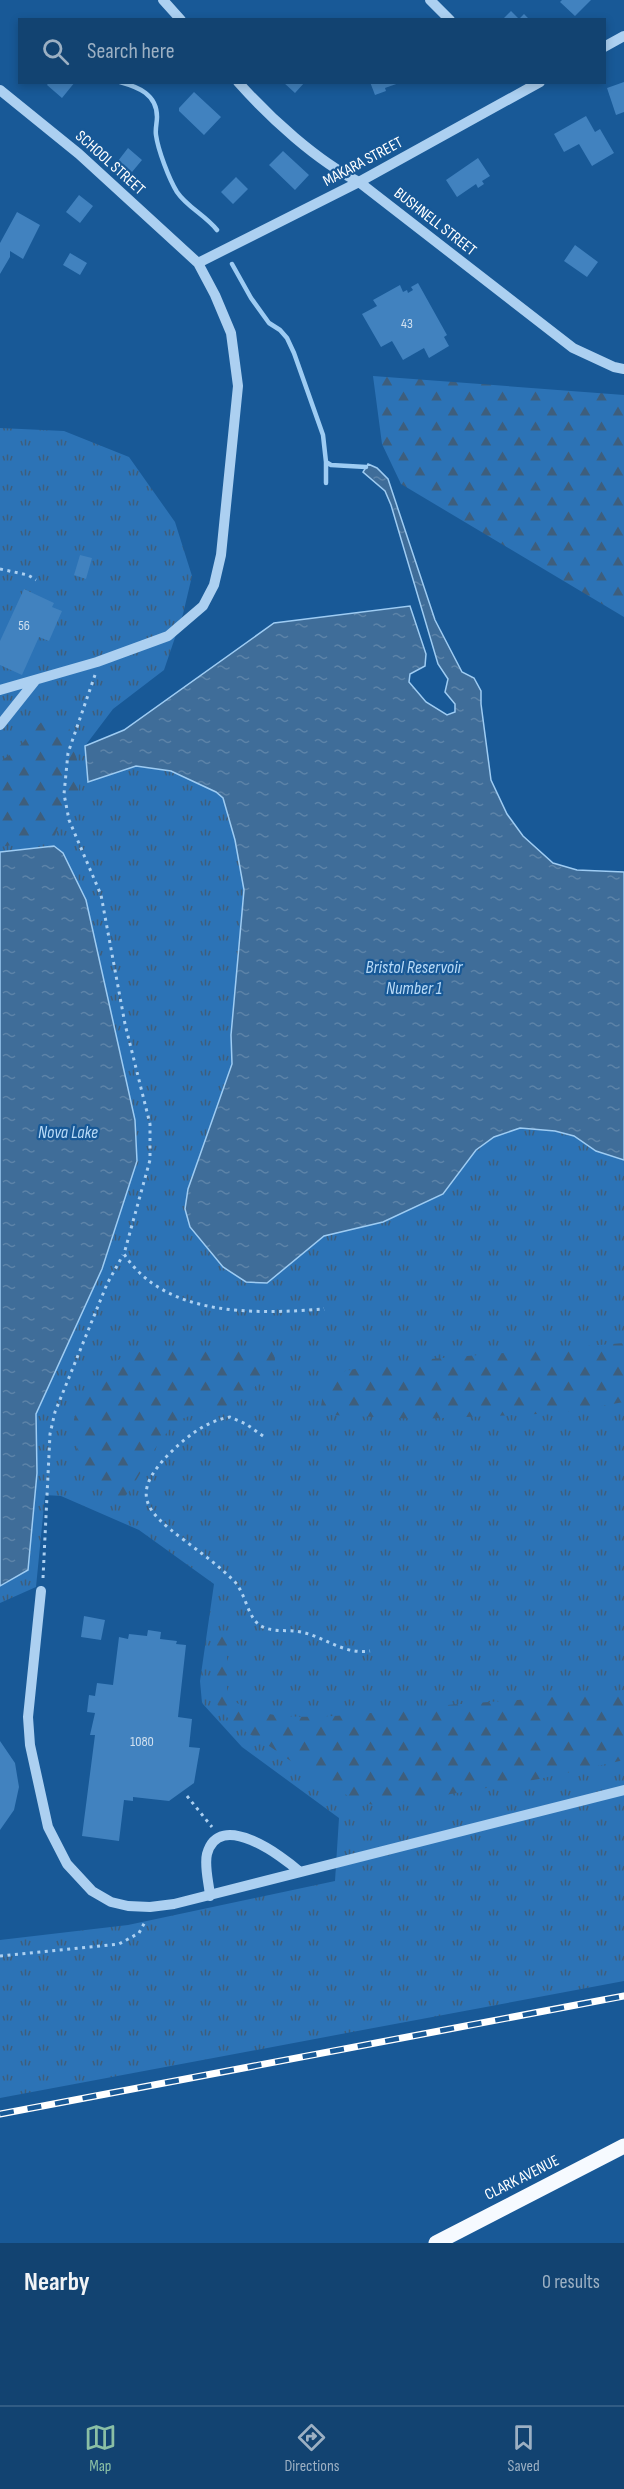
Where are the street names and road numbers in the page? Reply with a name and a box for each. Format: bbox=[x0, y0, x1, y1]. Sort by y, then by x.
street label: SCHOOL STREET bbox=[71, 127, 149, 200]
street label: MAKARA STREET bbox=[320, 133, 407, 191]
street label: BUSHNELL STREET bbox=[390, 184, 480, 260]
street label: CLARK AVENUE bbox=[482, 2151, 562, 2205]

